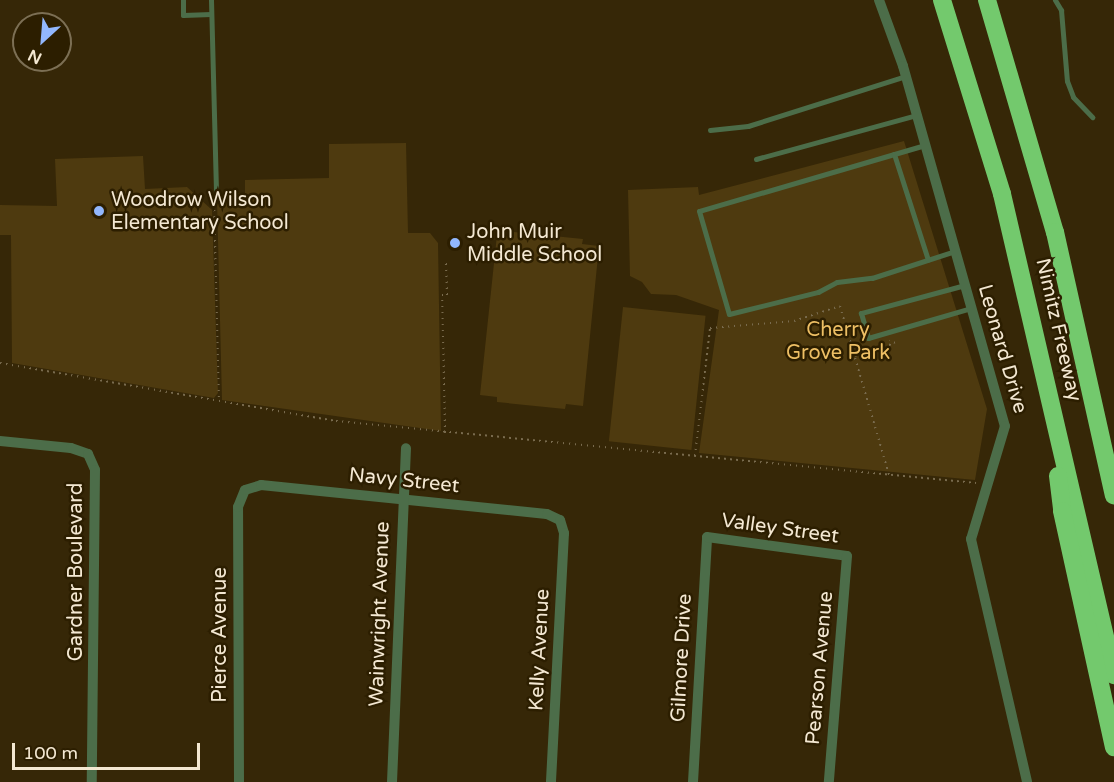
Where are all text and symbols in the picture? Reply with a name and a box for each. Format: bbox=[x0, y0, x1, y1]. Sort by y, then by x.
north arrow bbox=[12, 12, 72, 72]
text: N bbox=[25, 45, 45, 68]
place label: Woodrow Wilson Elementary School bbox=[111, 188, 289, 235]
marker: Woodrow Wilson Elementary School bbox=[92, 204, 106, 218]
place label: John Muir Middle School bbox=[467, 220, 602, 267]
marker: John Muir Middle School bbox=[448, 236, 462, 250]
street label: Nimitz Freeway bbox=[1030, 256, 1086, 404]
street label: Leonard Drive bbox=[972, 282, 1032, 416]
park label: Cherry Grove Park bbox=[786, 319, 890, 366]
street label: Navy Street bbox=[348, 463, 460, 499]
street label: Gardner Boulevard bbox=[64, 483, 88, 661]
street label: Valley Street bbox=[720, 509, 840, 549]
street label: Wainwright Avenue bbox=[365, 521, 395, 707]
street label: Pierce Avenue bbox=[208, 567, 232, 703]
street label: Kelly Avenue bbox=[525, 588, 555, 712]
street label: Pearson Avenue bbox=[801, 590, 839, 746]
street label: Gilmore Drive bbox=[667, 593, 697, 723]
scale bar bbox=[15, 731, 202, 769]
text: 100 m bbox=[23, 742, 78, 764]

